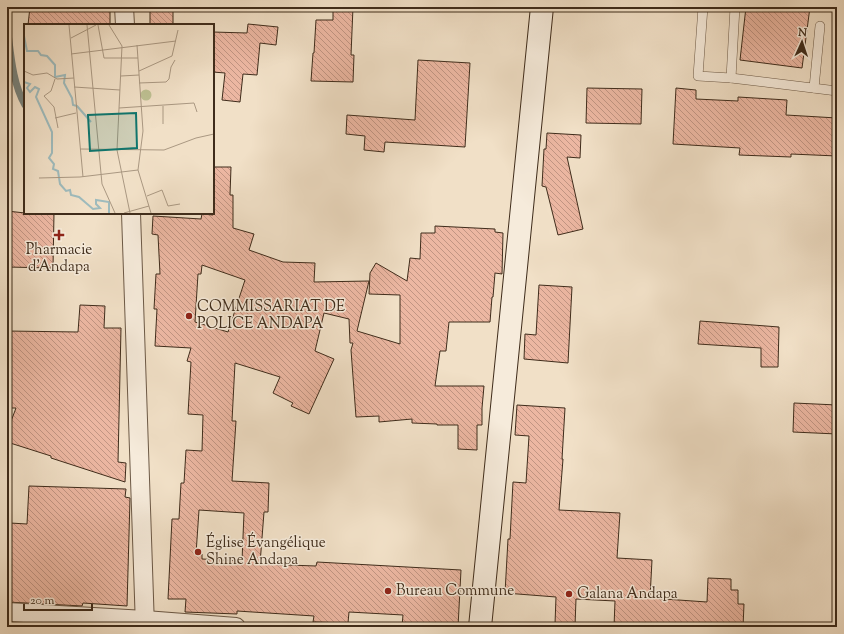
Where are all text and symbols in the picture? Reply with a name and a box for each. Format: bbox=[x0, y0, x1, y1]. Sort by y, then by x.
north arrow bbox=[782, 22, 822, 62]
inset map bbox=[24, 24, 214, 214]
text: N bbox=[797, 25, 807, 41]
marker: Pharmacie d'Andapa bbox=[54, 230, 64, 240]
place label: Pharmacie d'Andapa bbox=[26, 240, 92, 278]
place label: COMMISSARIAT DE POLICE ANDAPA bbox=[197, 297, 345, 335]
marker: COMMISSARIAT DE POLICE ANDAPA bbox=[184, 311, 194, 321]
place label: Église Évangélique Shine Andapa bbox=[206, 532, 326, 571]
marker: Église Évangélique Shine Andapa bbox=[193, 547, 203, 557]
place label: Bureau Commune bbox=[396, 581, 514, 602]
place label: Galana Andapa bbox=[577, 584, 678, 605]
scale bar bbox=[24, 586, 92, 612]
marker: Bureau Commune bbox=[383, 586, 393, 596]
marker: Galana Andapa bbox=[564, 589, 574, 599]
text: 20 m bbox=[30, 592, 55, 610]

